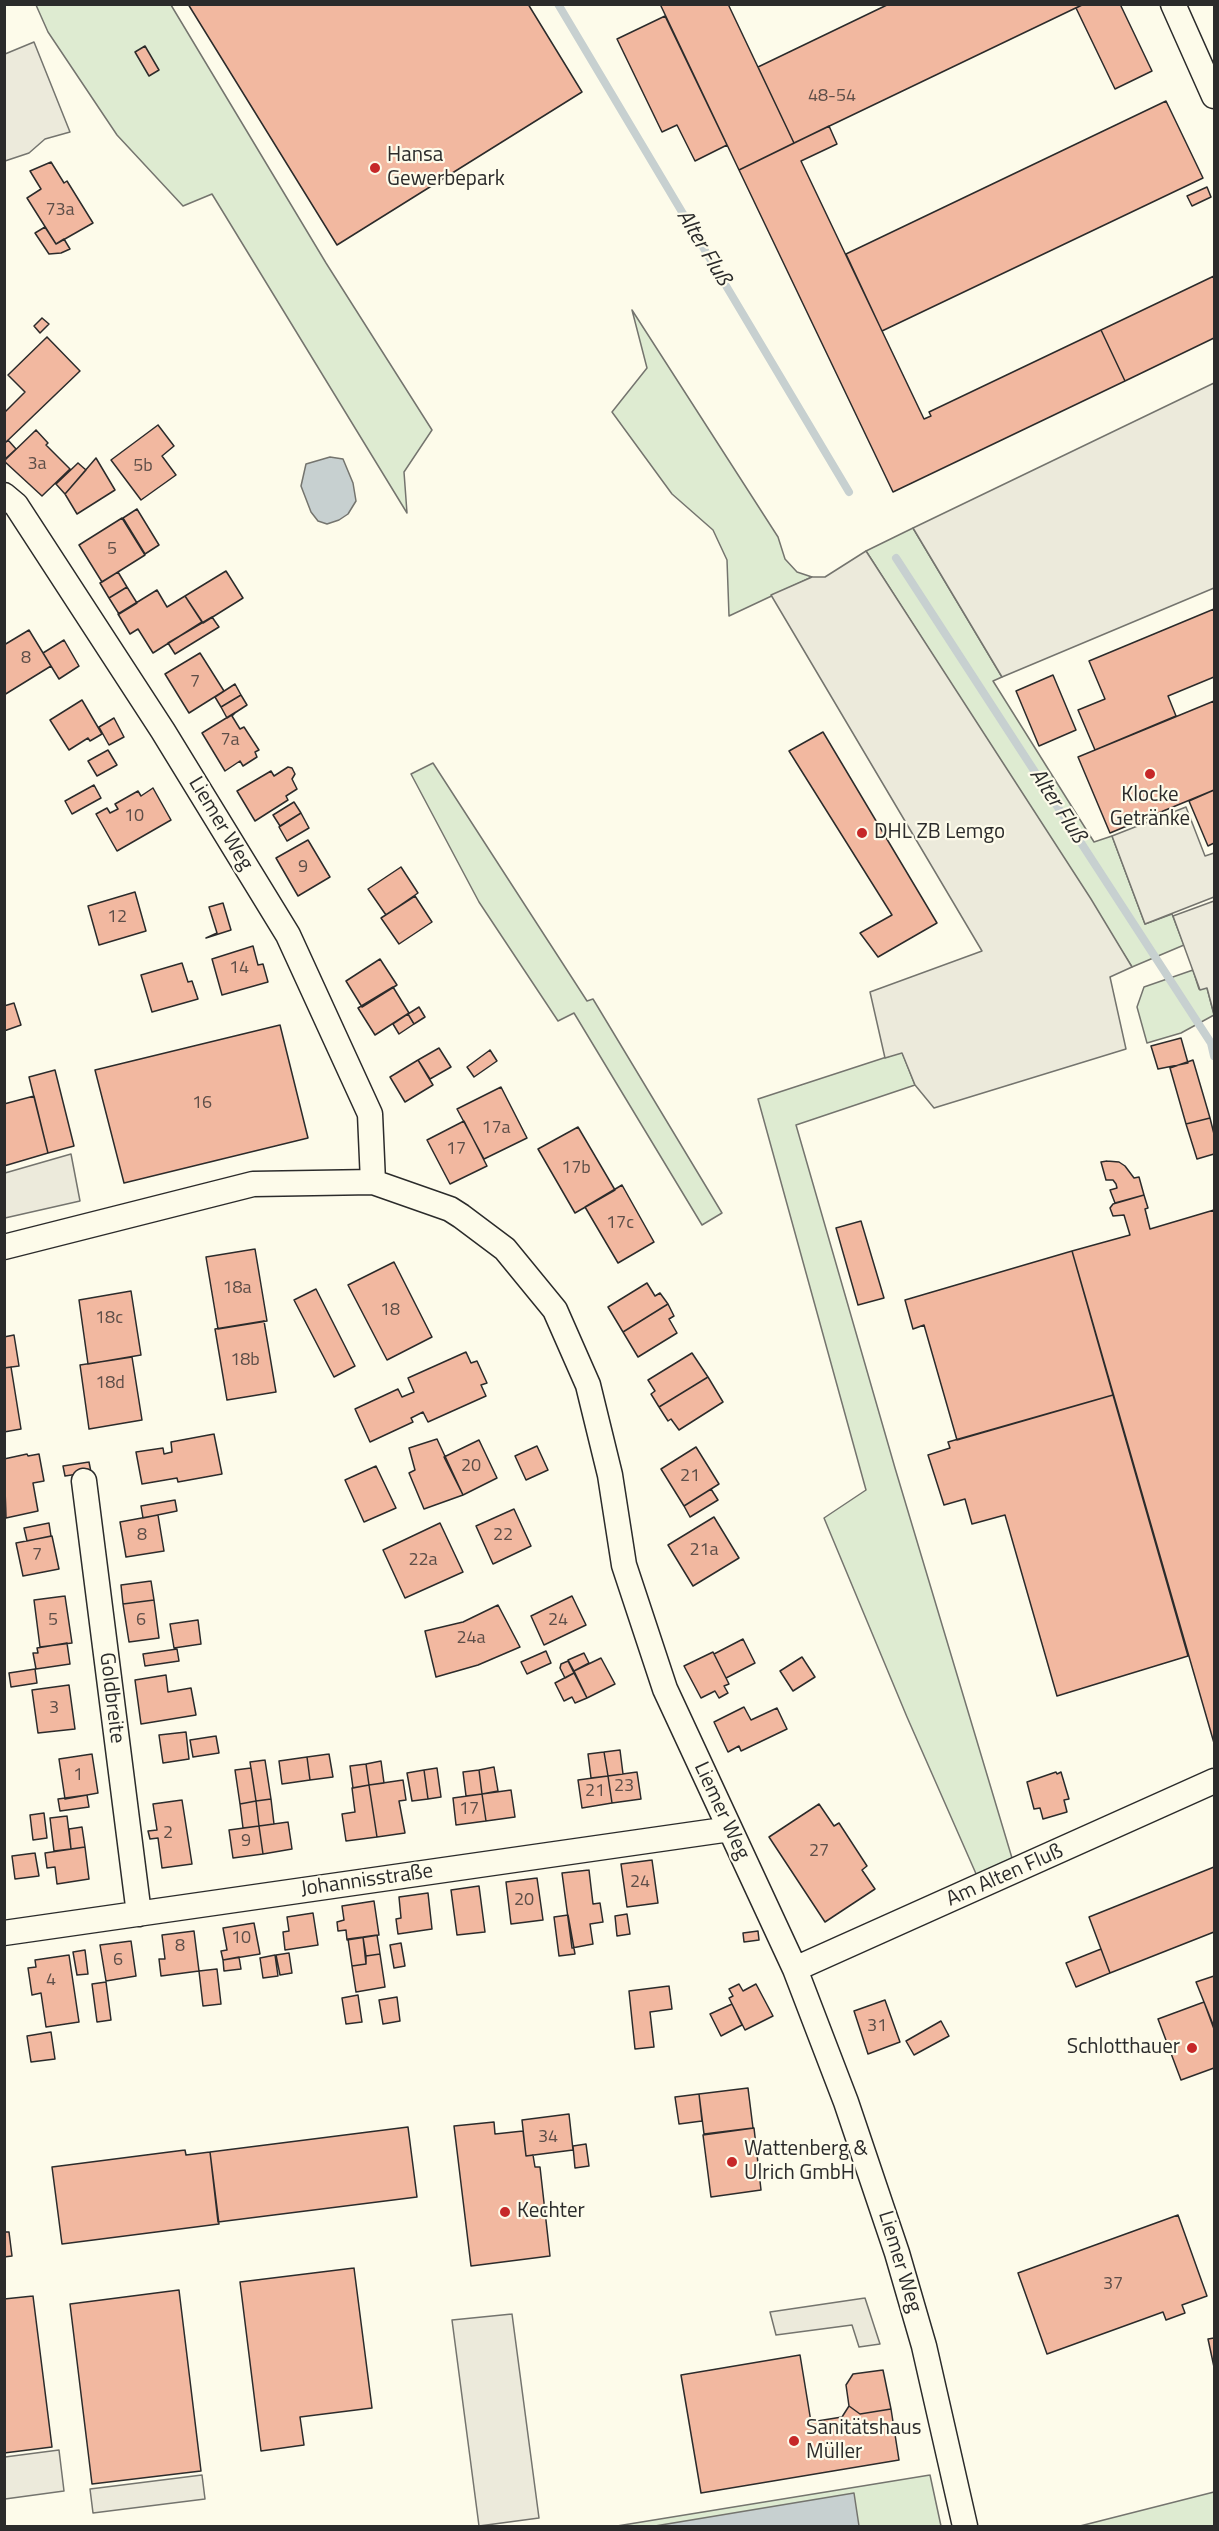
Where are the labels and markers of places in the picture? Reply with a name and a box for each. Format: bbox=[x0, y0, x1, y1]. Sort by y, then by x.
place label: Hansa Gewerbepark bbox=[387, 143, 505, 193]
marker: Hansa Gewerbepark bbox=[368, 161, 382, 175]
marker: Klocke Getränke bbox=[1143, 767, 1157, 781]
place label: Klocke Getränke bbox=[1110, 783, 1190, 833]
place label: DHL ZB Lemgo bbox=[874, 820, 1005, 846]
marker: DHL ZB Lemgo bbox=[855, 826, 869, 840]
place label: Schlotthauer bbox=[1067, 2035, 1180, 2061]
marker: Schlotthauer bbox=[1185, 2041, 1199, 2055]
place label: Wattenberg & Ulrich GmbH bbox=[744, 2137, 868, 2187]
marker: Wattenberg & Ulrich GmbH bbox=[725, 2155, 739, 2169]
place label: Kechter bbox=[517, 2199, 585, 2225]
marker: Kechter bbox=[498, 2205, 512, 2219]
place label: Sanitätshaus Müller bbox=[806, 2416, 922, 2466]
marker: Sanitätshaus Müller bbox=[787, 2434, 801, 2448]

